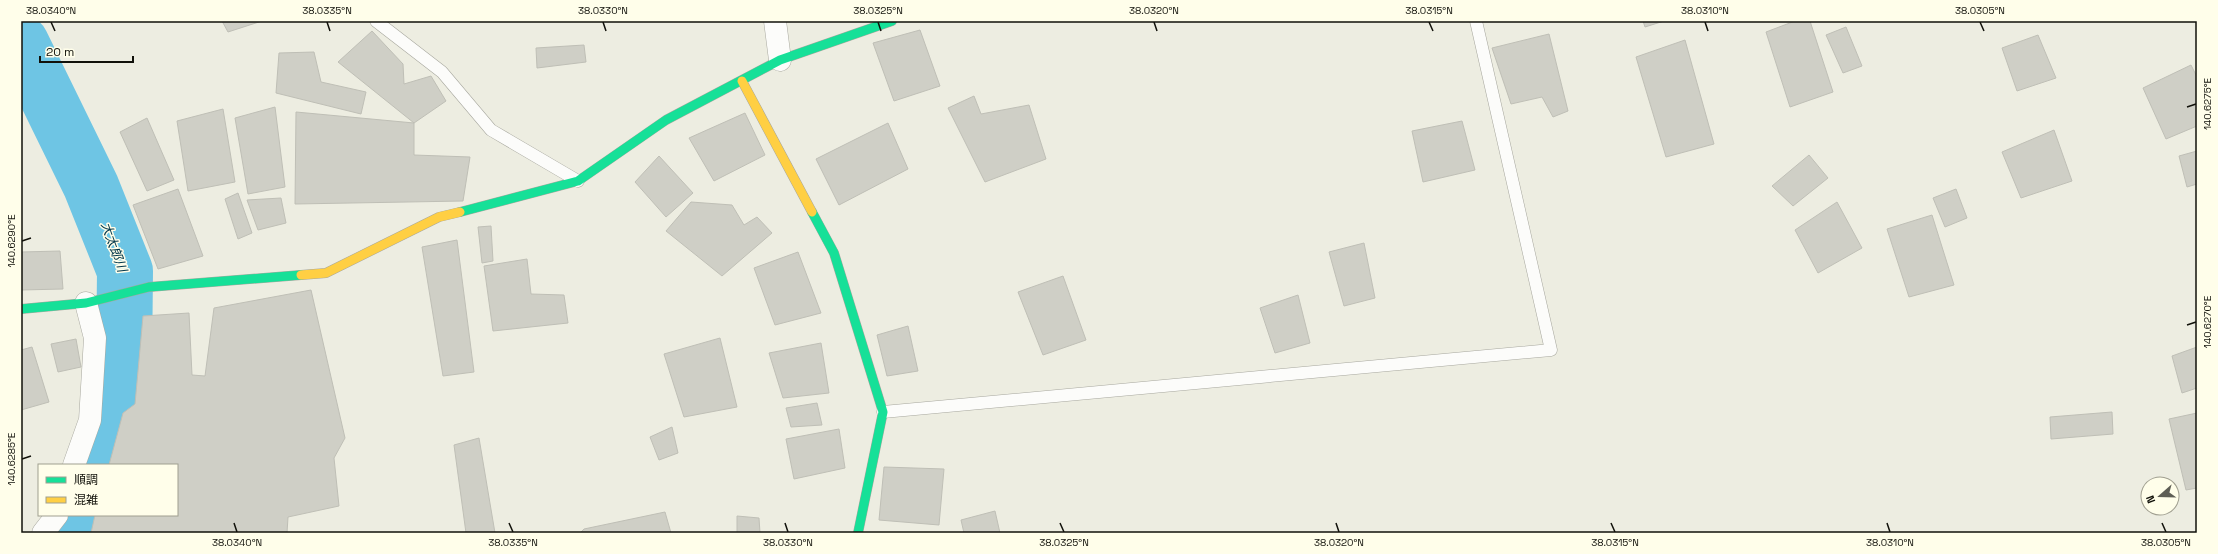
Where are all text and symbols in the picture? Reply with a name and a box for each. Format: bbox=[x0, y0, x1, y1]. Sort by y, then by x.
text: 38.0340°N bbox=[26, 4, 76, 17]
text: 38.0335°N bbox=[302, 4, 352, 17]
text: 38.0330°N bbox=[578, 4, 628, 17]
text: 38.0325°N bbox=[853, 4, 903, 17]
text: 38.0320°N bbox=[1129, 4, 1179, 17]
text: 38.0315°N bbox=[1405, 4, 1453, 17]
text: 38.0310°N bbox=[1681, 4, 1729, 17]
text: 38.0305°N bbox=[1955, 4, 2005, 17]
scale bar bbox=[40, 38, 133, 64]
text: 20 m bbox=[46, 44, 74, 60]
text: 140.6275°E bbox=[2201, 78, 2214, 130]
text: 140.6290°E bbox=[5, 214, 18, 268]
water label: 大太郎川 bbox=[97, 220, 132, 276]
text: 140.6270°E bbox=[2201, 295, 2214, 348]
text: 140.6285°E bbox=[5, 432, 18, 485]
legend bbox=[38, 464, 178, 516]
text: 順調 bbox=[74, 472, 98, 488]
north arrow bbox=[2140, 476, 2180, 516]
text: 混雑 bbox=[74, 492, 98, 508]
text: N bbox=[2143, 494, 2158, 505]
text: 38.0340°N bbox=[212, 536, 262, 549]
text: 38.0335°N bbox=[488, 536, 538, 549]
text: 38.0330°N bbox=[763, 536, 813, 549]
text: 38.0325°N bbox=[1039, 536, 1089, 549]
text: 38.0320°N bbox=[1314, 536, 1364, 549]
text: 38.0315°N bbox=[1591, 536, 1639, 549]
text: 38.0310°N bbox=[1866, 536, 1914, 549]
text: 38.0305°N bbox=[2141, 536, 2191, 549]

